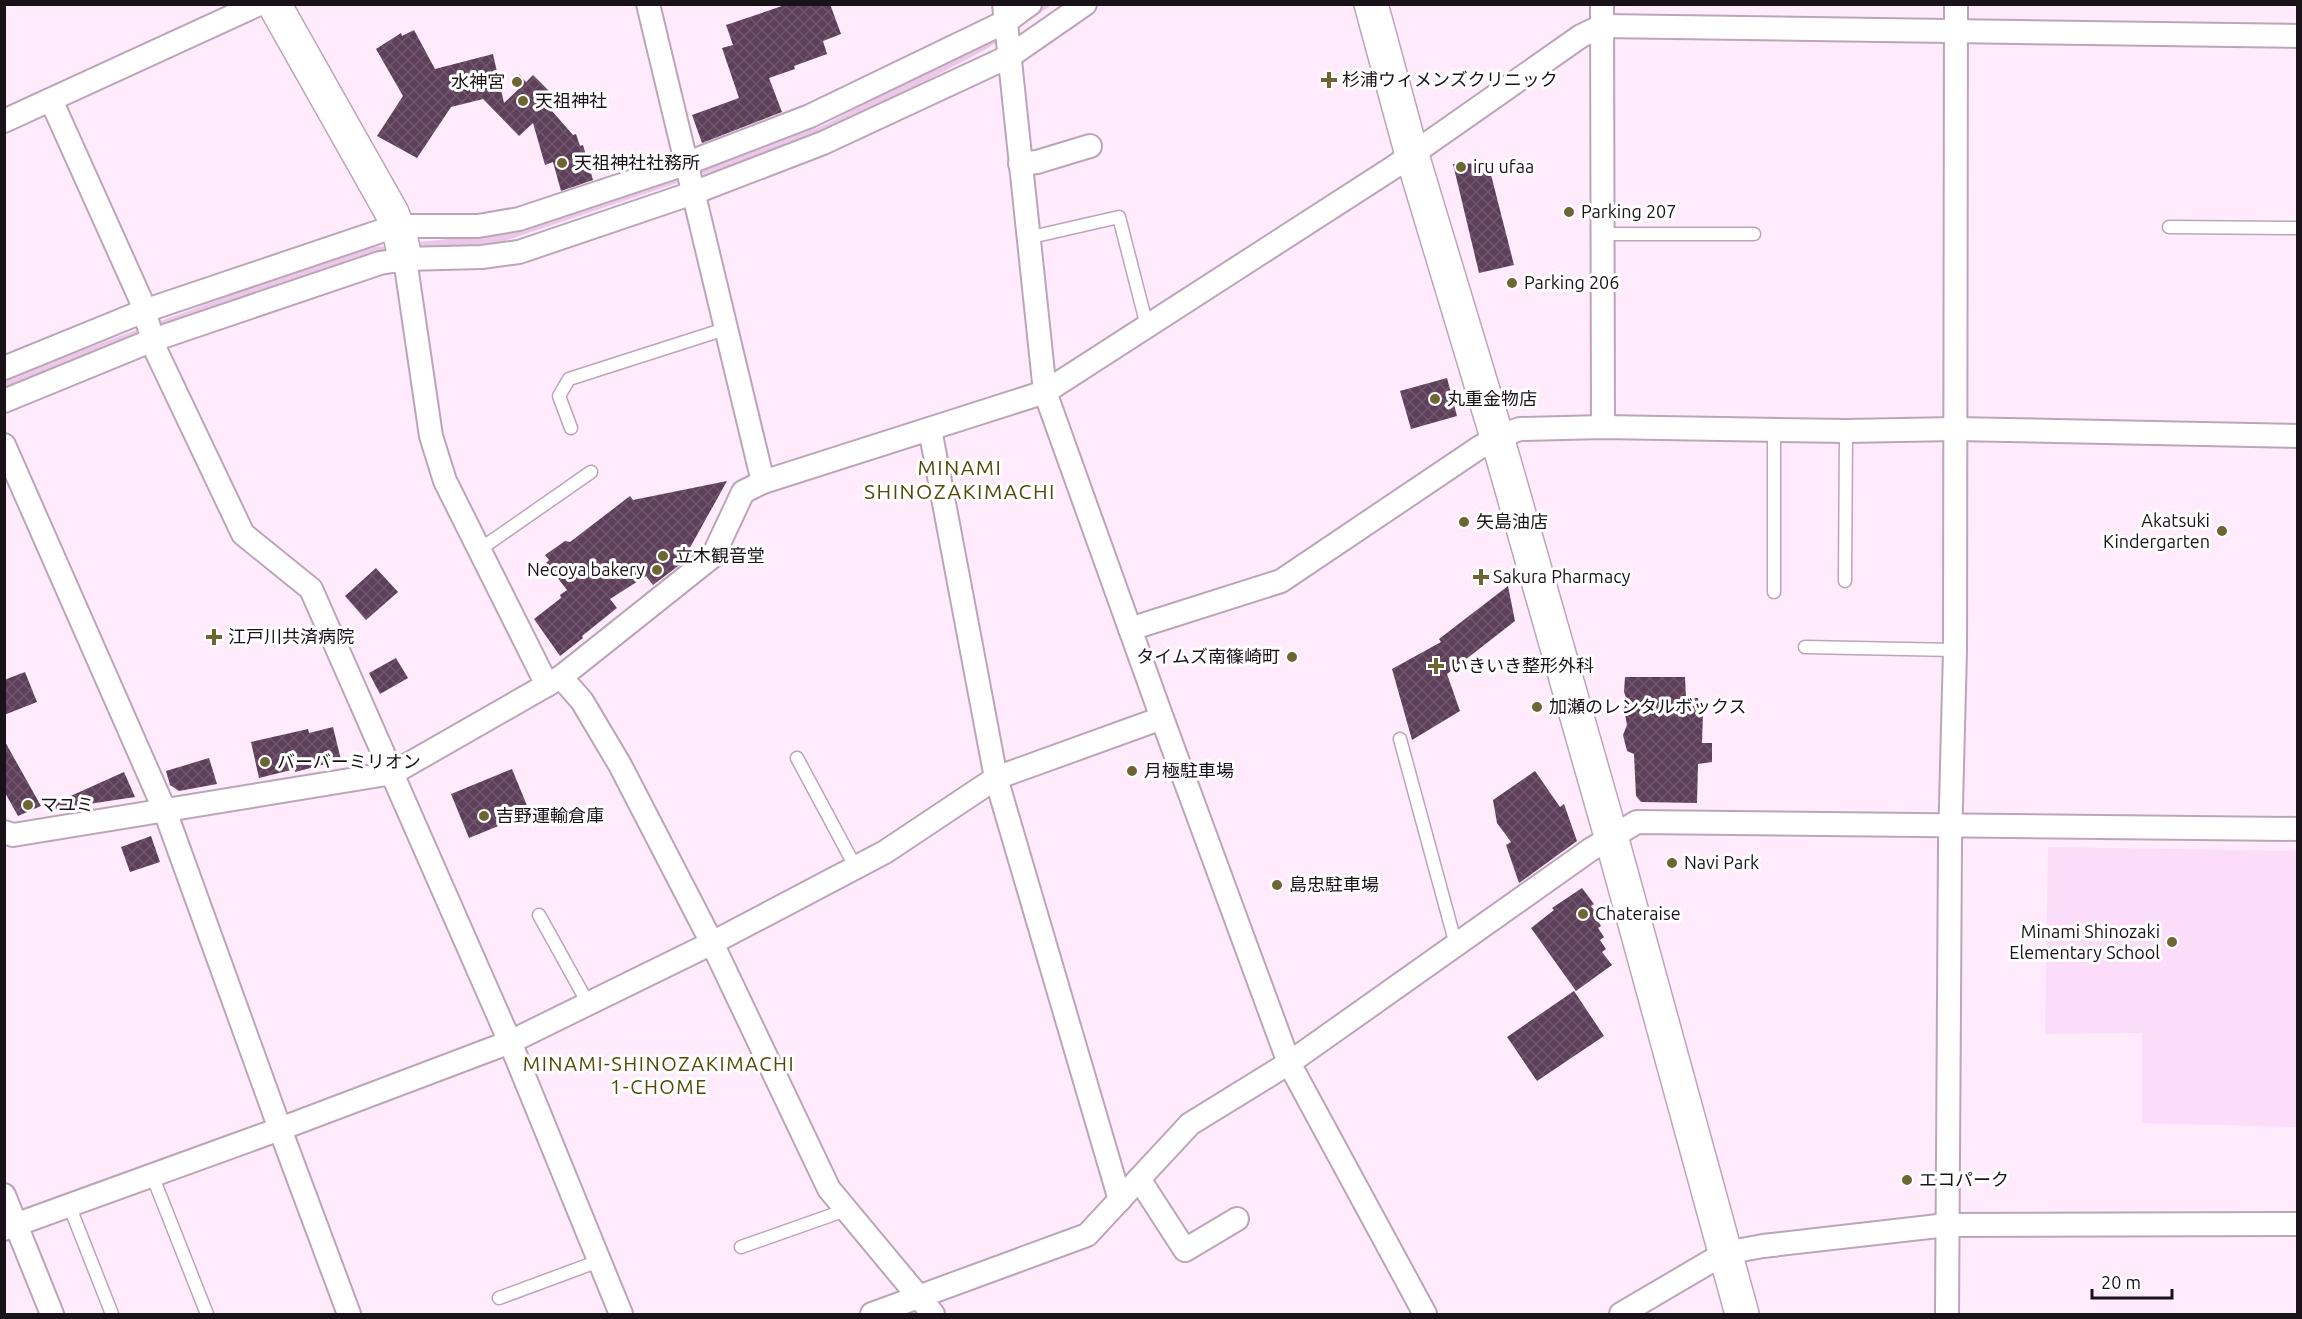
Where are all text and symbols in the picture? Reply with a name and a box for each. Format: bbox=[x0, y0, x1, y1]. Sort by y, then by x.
place label: 杉浦ウィメンズクリニック bbox=[1342, 69, 1558, 89]
place label: 水神宮 bbox=[451, 71, 505, 91]
marker: 杉浦ウィメンズクリニック bbox=[1320, 71, 1338, 89]
marker: 水神宮 bbox=[510, 75, 524, 89]
place label: 天祖神社 bbox=[535, 90, 607, 110]
marker: 天祖神社 bbox=[516, 94, 530, 108]
place label: 天祖神社社務所 bbox=[574, 152, 700, 172]
marker: 天祖神社社務所 bbox=[555, 156, 569, 170]
place label: iru ufaa bbox=[1473, 156, 1534, 176]
marker: iru ufaa bbox=[1454, 160, 1468, 174]
place label: Parking 207 bbox=[1581, 201, 1676, 221]
marker: Parking 207 bbox=[1562, 205, 1576, 219]
place label: Parking 206 bbox=[1524, 272, 1619, 292]
marker: Parking 206 bbox=[1505, 276, 1519, 290]
place label: 丸重金物店 bbox=[1447, 388, 1537, 408]
marker: 丸重金物店 bbox=[1428, 392, 1442, 406]
district label: MINAMI SHINOZAKIMACHI bbox=[864, 455, 1056, 503]
place label: Akatsuki Kindergarten bbox=[2103, 510, 2210, 551]
place label: 矢島油店 bbox=[1476, 511, 1548, 531]
marker: 矢島油店 bbox=[1457, 515, 1471, 529]
marker: Akatsuki Kindergarten bbox=[2215, 524, 2229, 538]
place label: 立木観音堂 bbox=[675, 545, 765, 565]
marker: 立木観音堂 bbox=[656, 549, 670, 563]
place label: Necoya bakery bbox=[527, 559, 645, 579]
marker: Necoya bakery bbox=[650, 563, 664, 577]
place label: Sakura Pharmacy bbox=[1493, 566, 1631, 586]
marker: Sakura Pharmacy bbox=[1474, 570, 1488, 584]
place label: 江戸川共済病院 bbox=[228, 626, 354, 646]
marker: 江戸川共済病院 bbox=[205, 628, 223, 646]
place label: タイムズ南篠崎町 bbox=[1136, 646, 1280, 666]
marker: タイムズ南篠崎町 bbox=[1285, 650, 1299, 664]
place label: いきいき整形外科 bbox=[1450, 655, 1594, 675]
marker: いきいき整形外科 bbox=[1427, 657, 1445, 675]
place label: 加瀬のレンタルボックス bbox=[1549, 696, 1746, 716]
marker: 加瀬のレンタルボックス bbox=[1530, 700, 1544, 714]
place label: バーバーミリオン bbox=[277, 751, 421, 771]
marker: バーバーミリオン bbox=[258, 755, 272, 769]
place label: 月極駐車場 bbox=[1144, 760, 1234, 780]
marker: 月極駐車場 bbox=[1125, 764, 1139, 778]
place label: マユミ bbox=[40, 794, 94, 814]
marker: マユミ bbox=[21, 798, 35, 812]
place label: 吉野運輸倉庫 bbox=[496, 805, 604, 825]
marker: 吉野運輸倉庫 bbox=[477, 809, 491, 823]
place label: Navi Park bbox=[1684, 852, 1759, 872]
marker: Navi Park bbox=[1665, 856, 1679, 870]
place label: 島忠駐車場 bbox=[1289, 874, 1379, 894]
marker: 島忠駐車場 bbox=[1270, 878, 1284, 892]
place label: Chateraise bbox=[1595, 903, 1681, 923]
marker: Chateraise bbox=[1576, 907, 1590, 921]
place label: Minami Shinozaki Elementary School bbox=[2009, 921, 2160, 962]
marker: Minami Shinozaki Elementary School bbox=[2165, 935, 2179, 949]
district label: MINAMI-SHINOZAKIMACHI 1-CHOME bbox=[523, 1052, 795, 1098]
place label: エコパーク bbox=[1919, 1169, 2009, 1189]
marker: エコパーク bbox=[1900, 1173, 1914, 1187]
scale bar bbox=[2092, 1262, 2172, 1300]
text: 20 m bbox=[2101, 1272, 2141, 1292]

